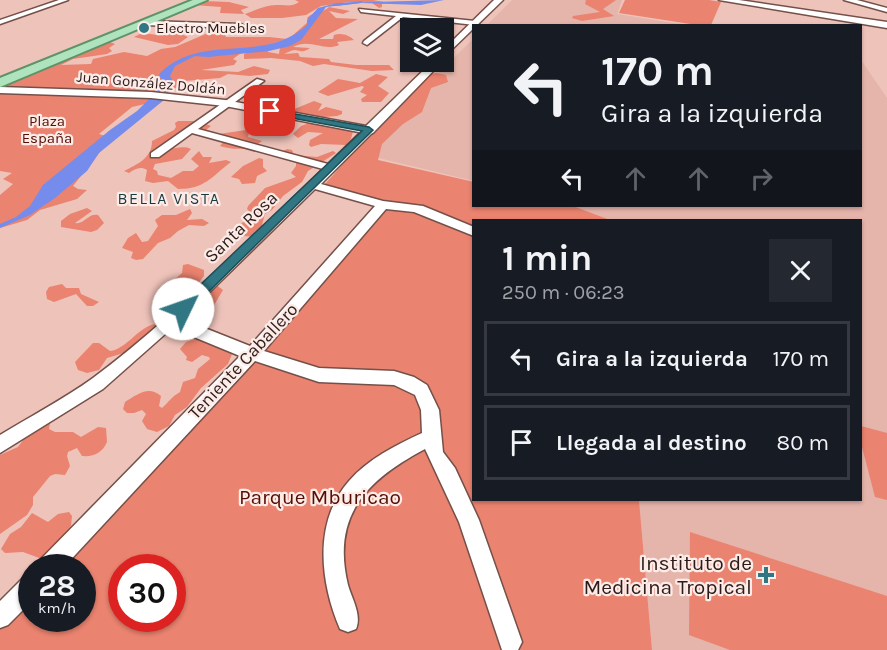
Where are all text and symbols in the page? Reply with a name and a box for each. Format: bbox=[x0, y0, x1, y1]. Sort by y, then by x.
map controls bbox=[400, 18, 454, 72]
button: layers bbox=[400, 18, 454, 72]
place label: Electro Muebles bbox=[156, 19, 265, 37]
marker: Electro Muebles bbox=[137, 21, 151, 35]
text: 170 m bbox=[601, 46, 714, 96]
icon: left bbox=[502, 48, 580, 126]
street label: Juan González Doldán bbox=[76, 68, 226, 98]
pin bbox=[244, 85, 295, 136]
icon: arrive bbox=[253, 94, 286, 127]
text: Gira a la izquierda bbox=[601, 97, 823, 129]
park label: Plaza España bbox=[22, 112, 72, 147]
icon: left bbox=[556, 162, 589, 195]
icon: ahead bbox=[619, 162, 652, 195]
icon: ahead bbox=[682, 162, 715, 195]
icon: right bbox=[745, 162, 778, 195]
street label: Santa Rosa bbox=[200, 187, 282, 267]
district label: BELLA VISTA bbox=[117, 189, 221, 208]
text: 1 min bbox=[502, 237, 592, 279]
button: close bbox=[769, 239, 832, 302]
position arrow bbox=[151, 277, 215, 341]
text: 250 m · 06:23 bbox=[502, 281, 625, 304]
street label: Teniente Caballero bbox=[184, 298, 302, 424]
icon: left bbox=[505, 342, 538, 375]
text: Gira a la izquierda bbox=[556, 346, 748, 372]
text: 170 m bbox=[773, 346, 829, 372]
icon: arrive bbox=[505, 426, 538, 459]
text: Llegada al destino bbox=[556, 430, 747, 456]
text: 80 m bbox=[777, 430, 829, 456]
park label: Parque Mburicao bbox=[239, 485, 401, 509]
place label: Instituto de Medicina Tropical bbox=[584, 551, 752, 599]
speed limit sign: 30 bbox=[108, 554, 186, 632]
marker: Instituto de Medicina Tropical bbox=[757, 566, 775, 584]
text: 28 bbox=[38, 568, 76, 604]
text: km/h bbox=[38, 599, 76, 617]

